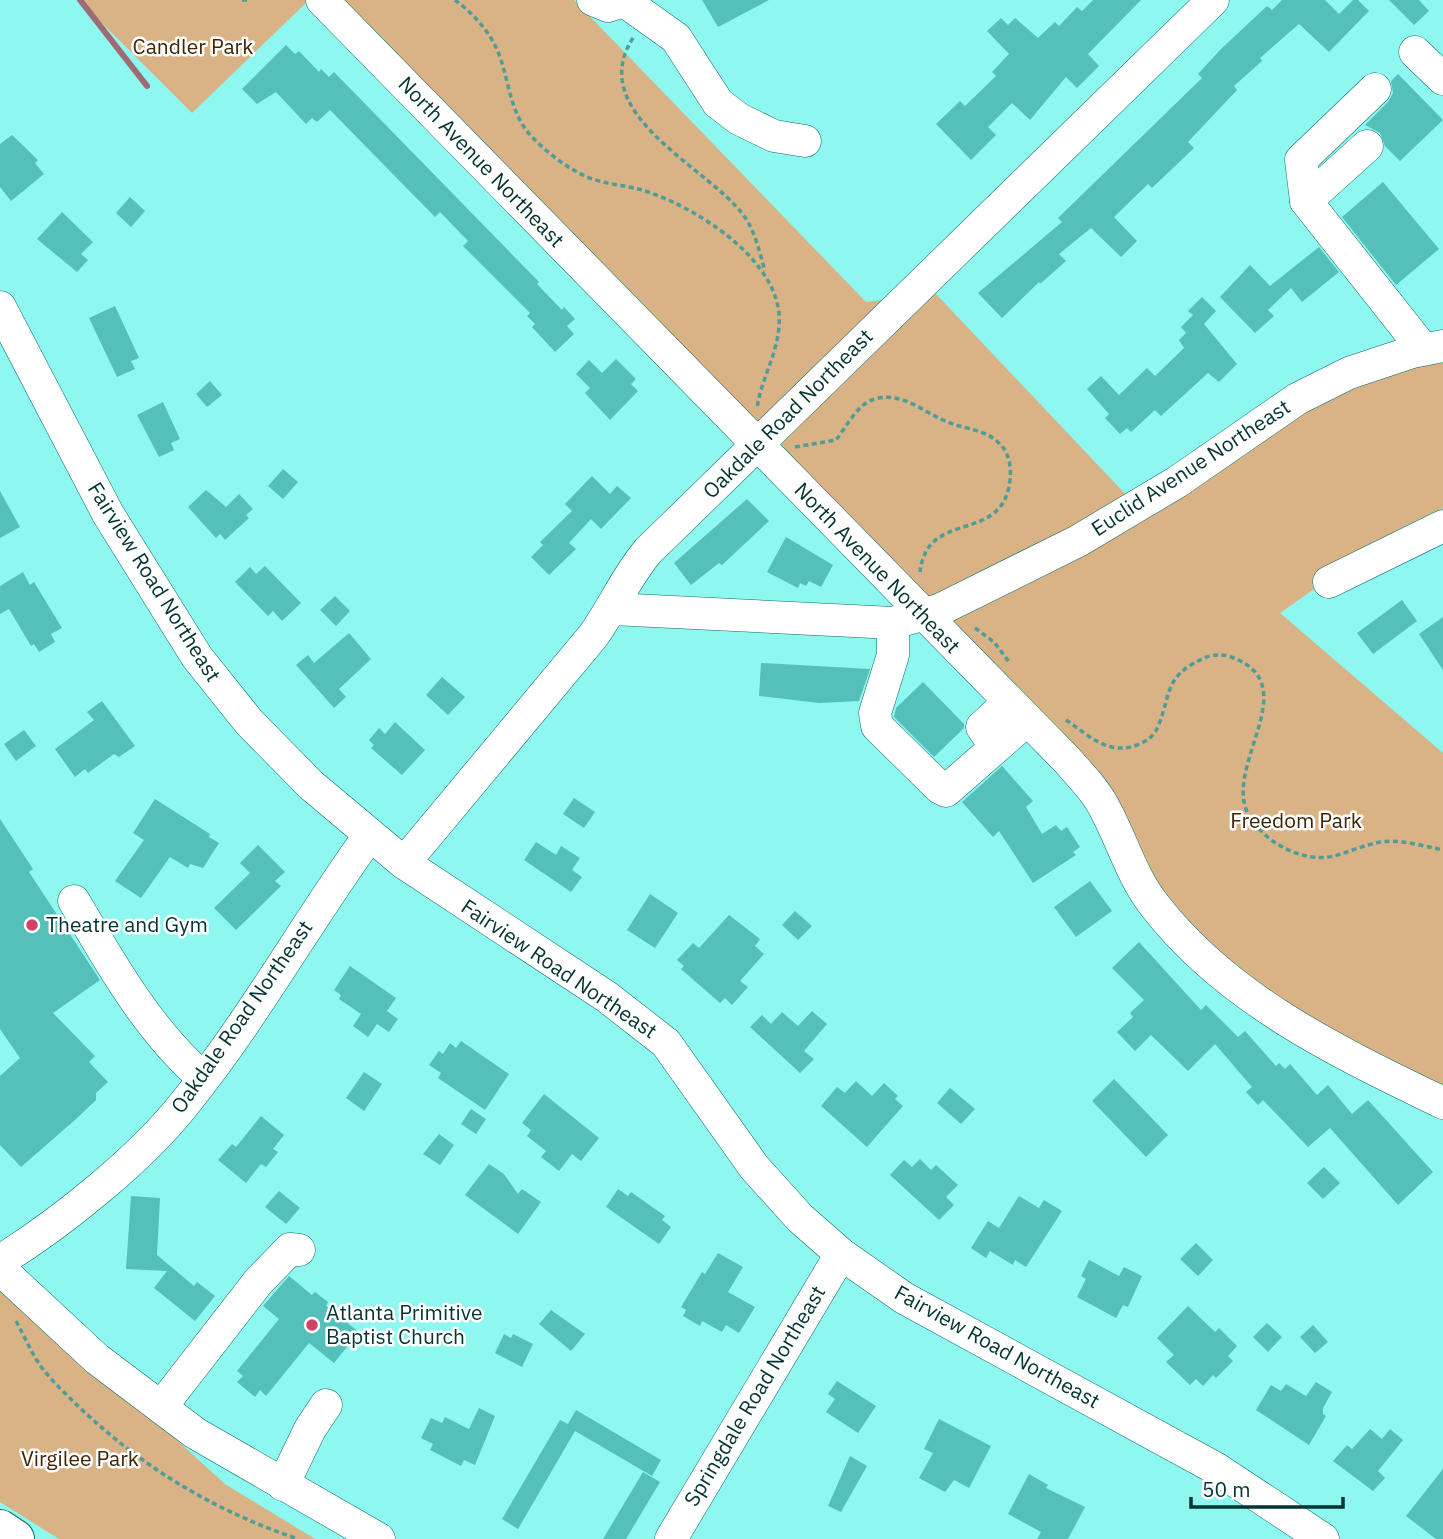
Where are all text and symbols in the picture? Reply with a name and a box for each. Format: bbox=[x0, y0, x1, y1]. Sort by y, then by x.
park label: Candler Park bbox=[133, 32, 253, 60]
street label: North Avenue Northeast bbox=[393, 70, 571, 253]
street label: Oakdale Road Northeast bbox=[696, 322, 878, 504]
street label: Euclid Avenue Northeast bbox=[1086, 392, 1295, 542]
street label: Fairview Road Northeast bbox=[82, 476, 228, 687]
street label: North Avenue Northeast bbox=[789, 476, 967, 659]
park label: Freedom Park bbox=[1230, 806, 1362, 834]
street label: Fairview Road Northeast bbox=[456, 892, 663, 1044]
place label: Theatre and Gym bbox=[46, 910, 208, 938]
street label: Oakdale Road Northeast bbox=[164, 914, 318, 1118]
marker: Theatre and Gym bbox=[24, 917, 40, 933]
street label: Fairview Road Northeast bbox=[890, 1278, 1105, 1414]
street label: Springdale Road Northeast bbox=[677, 1280, 831, 1511]
place label: Atlanta Primitive Baptist Church bbox=[326, 1298, 483, 1350]
marker: Atlanta Primitive Baptist Church bbox=[304, 1317, 320, 1333]
park label: Virgilee Park bbox=[21, 1444, 139, 1472]
scale bar bbox=[1191, 1466, 1343, 1510]
text: 50 m bbox=[1202, 1475, 1251, 1503]

